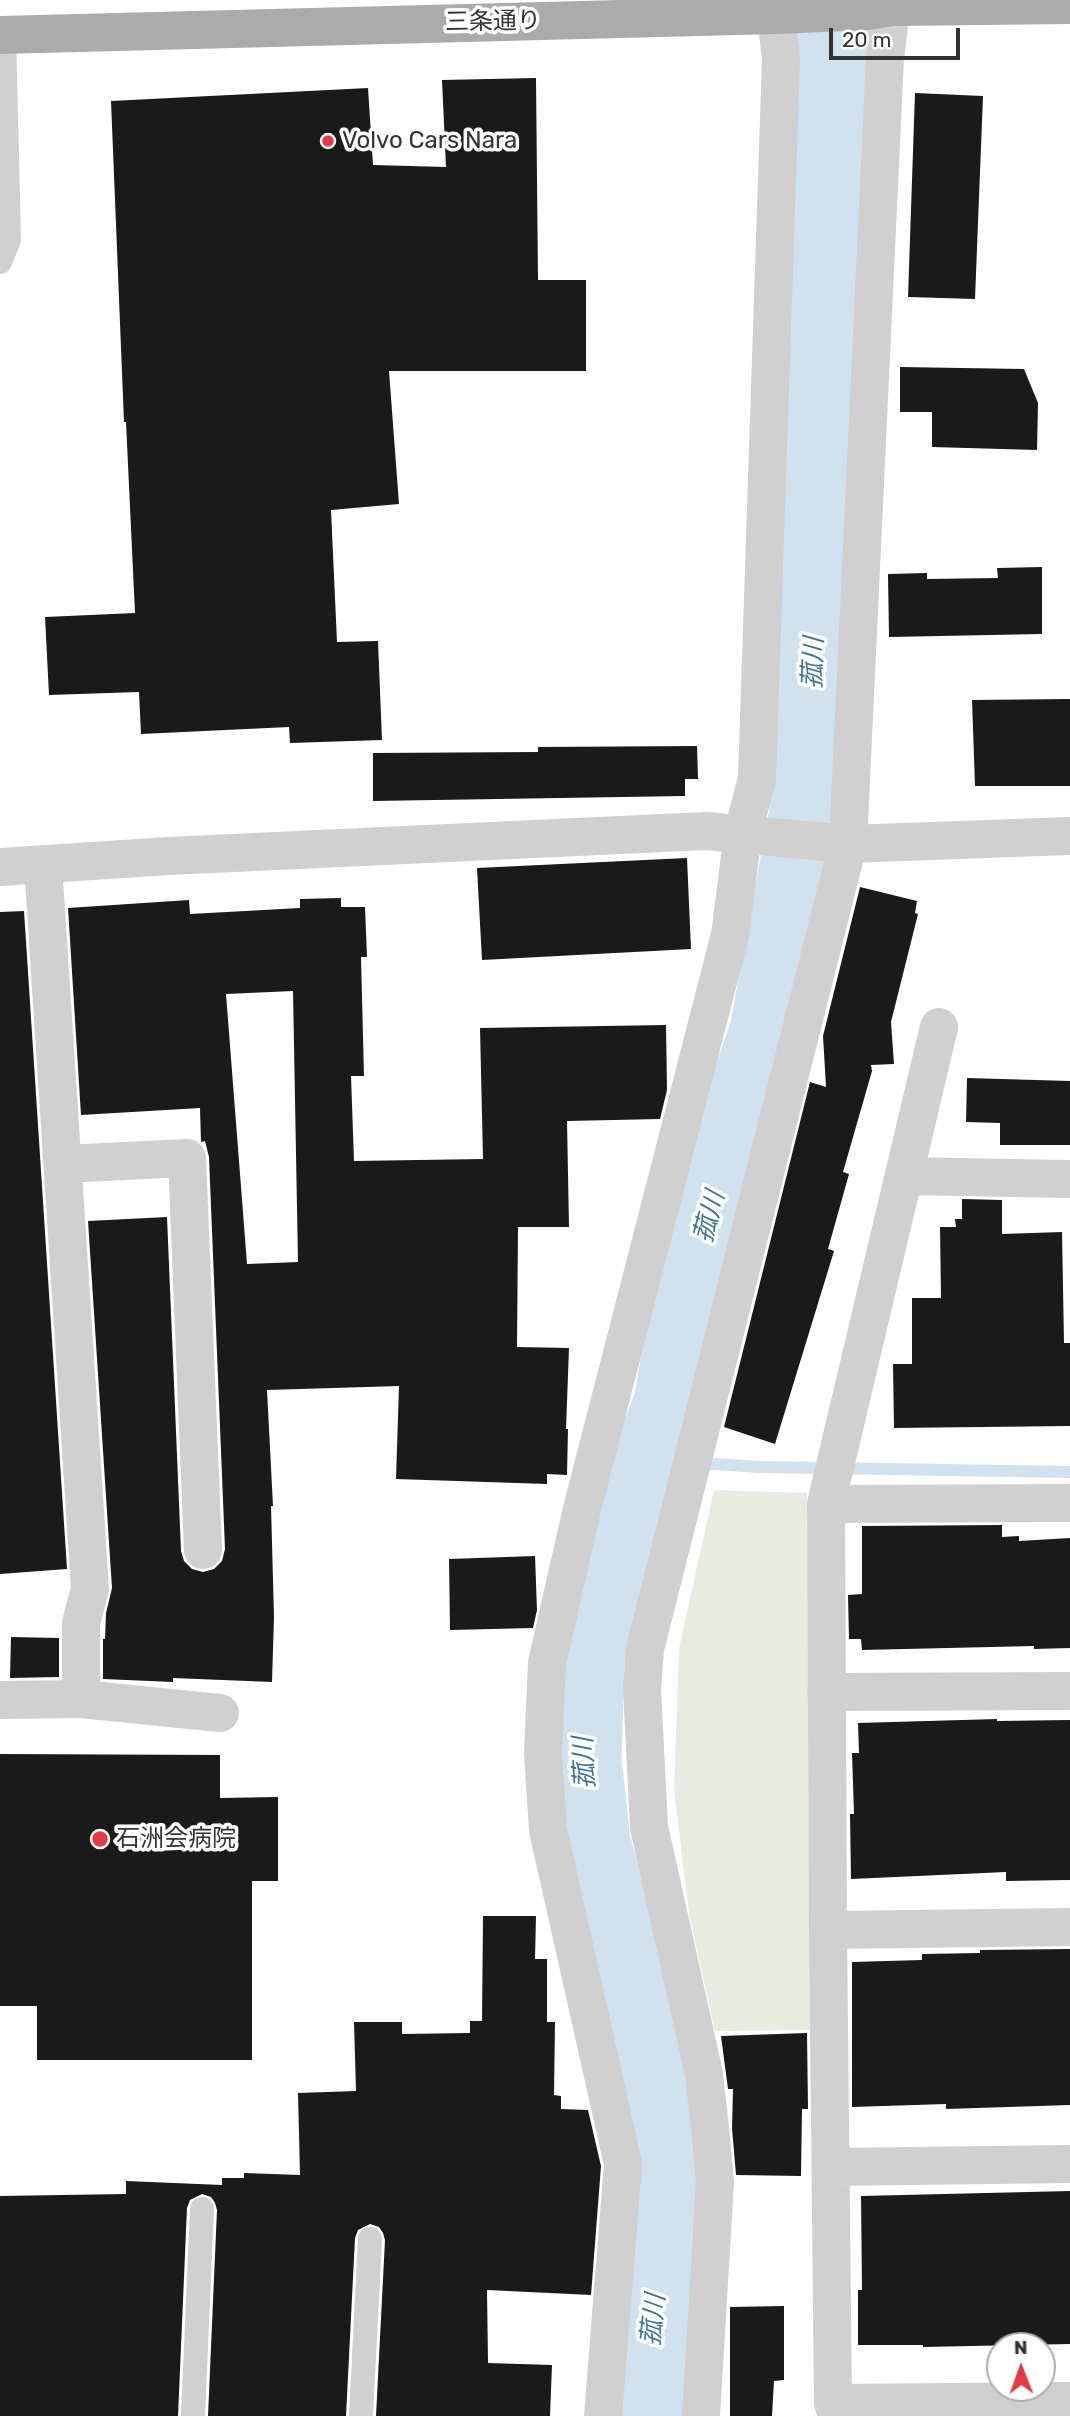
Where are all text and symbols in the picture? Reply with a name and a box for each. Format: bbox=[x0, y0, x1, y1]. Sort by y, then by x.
street label: 三条通り bbox=[445, 7, 541, 37]
scale bar bbox=[832, 14, 963, 58]
text: 20 m bbox=[842, 27, 891, 52]
place label: Volvo Cars Nara bbox=[342, 127, 517, 155]
marker: Volvo Cars Nara bbox=[320, 133, 336, 149]
water label: 菰川 bbox=[798, 636, 830, 690]
water label: 菰川 bbox=[688, 1188, 732, 1246]
water label: 菰川 bbox=[568, 1736, 602, 1790]
place label: 石洲会病院 bbox=[116, 1825, 236, 1853]
marker: 石洲会病院 bbox=[90, 1829, 110, 1849]
water label: 菰川 bbox=[636, 2293, 672, 2347]
north arrow bbox=[986, 2332, 1056, 2402]
text: N bbox=[1014, 2336, 1028, 2359]

